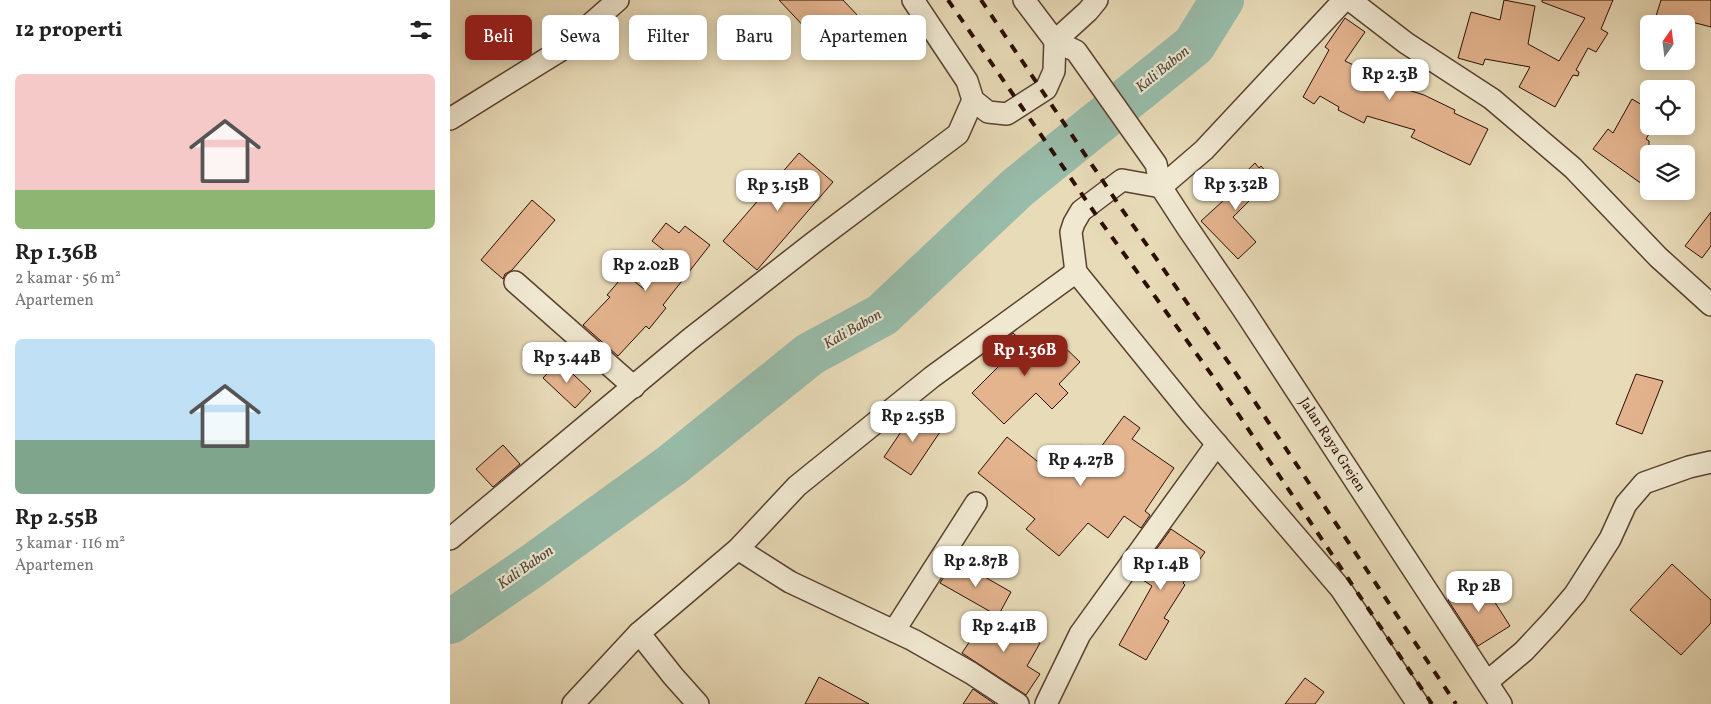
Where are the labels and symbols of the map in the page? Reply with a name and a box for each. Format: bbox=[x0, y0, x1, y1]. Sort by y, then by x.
north arrow bbox=[1640, 15, 1695, 70]
water label: Kali Babon bbox=[1132, 42, 1195, 98]
pin: Rp 2.3B bbox=[1344, 58, 1436, 101]
pin: Rp 3.32B bbox=[1184, 168, 1288, 211]
pin: Rp 3.15B bbox=[726, 170, 830, 212]
pin: Rp 2.02B bbox=[594, 250, 698, 292]
water label: Kali Babon bbox=[820, 305, 886, 355]
pin: Rp 1.36B bbox=[973, 334, 1077, 377]
pin: Rp 3.44B bbox=[515, 342, 619, 384]
street label: Jalan Raya Grejen bbox=[1294, 394, 1370, 496]
pin: Rp 2.55B bbox=[861, 400, 965, 443]
pin: Rp 4.27B bbox=[1029, 444, 1133, 487]
water label: Kali Babon bbox=[494, 541, 558, 595]
pin: Rp 2.87B bbox=[924, 546, 1028, 588]
pin: Rp 1.4B bbox=[1115, 548, 1207, 591]
pin: Rp 2B bbox=[1444, 570, 1514, 613]
pin: Rp 2.41B bbox=[952, 610, 1056, 653]

